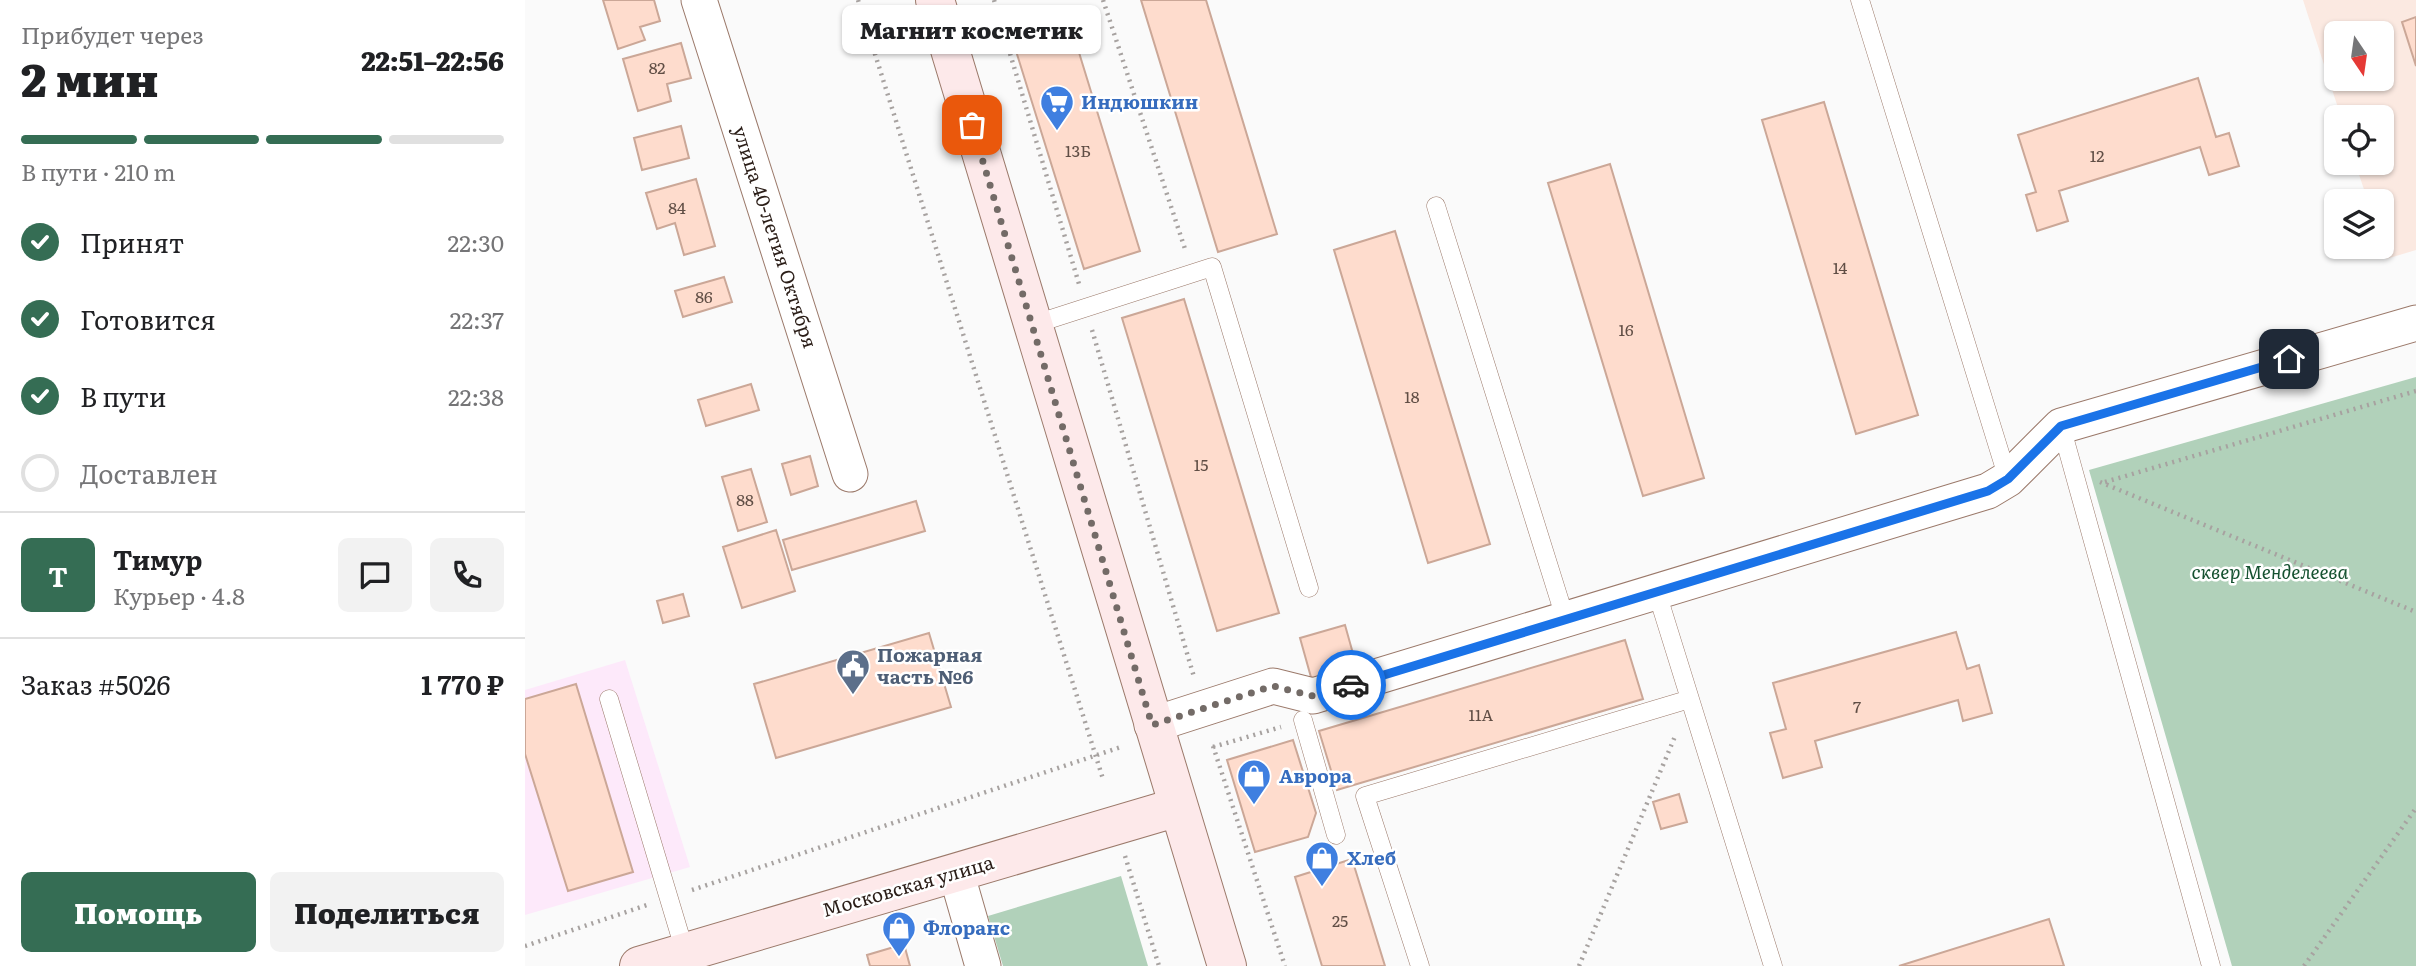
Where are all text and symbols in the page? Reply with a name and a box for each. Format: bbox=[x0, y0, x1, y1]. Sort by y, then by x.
callout: Магнит косметик bbox=[843, 6, 1101, 55]
text: Магнит косметик bbox=[860, 12, 1083, 46]
text: Прибудет через bbox=[21, 17, 204, 51]
north arrow bbox=[2324, 21, 2394, 91]
map controls bbox=[2324, 21, 2394, 259]
text: 22:51–22:56 bbox=[361, 40, 504, 79]
text: 2 мин bbox=[21, 43, 159, 111]
house number: 82 bbox=[649, 55, 665, 79]
supermarket icon: Индюшкин bbox=[1038, 83, 1076, 132]
place label: Индюшкин bbox=[1081, 87, 1198, 115]
pin bbox=[942, 95, 1002, 155]
button: locate bbox=[2324, 105, 2394, 175]
icon: bag bbox=[953, 106, 991, 144]
street label: улица 40-летия Октября bbox=[727, 122, 825, 351]
house number: 13Б bbox=[1065, 138, 1091, 162]
house number: 12 bbox=[2090, 143, 2104, 167]
text: В пути · 210 m bbox=[21, 154, 176, 188]
button: layers bbox=[2324, 189, 2394, 259]
house number: 84 bbox=[668, 195, 686, 219]
text: Принят bbox=[80, 222, 184, 261]
icon: check bbox=[21, 223, 59, 261]
text: 22:30 bbox=[447, 225, 504, 259]
house number: 14 bbox=[1833, 255, 1848, 279]
house number: 86 bbox=[695, 284, 713, 308]
text: Готовится bbox=[80, 299, 216, 338]
icon: check bbox=[21, 300, 59, 338]
text: 22:37 bbox=[450, 302, 504, 336]
house number: 16 bbox=[1618, 317, 1634, 341]
pin bbox=[2259, 329, 2319, 389]
icon: home bbox=[2270, 340, 2308, 378]
text: В пути bbox=[80, 376, 167, 415]
icon: check bbox=[21, 377, 59, 415]
text: 22:38 bbox=[448, 379, 504, 413]
house number: 18 bbox=[1404, 384, 1420, 408]
house number: 15 bbox=[1194, 452, 1208, 476]
text: Доставлен bbox=[80, 453, 218, 492]
house number: 88 bbox=[736, 487, 754, 511]
button: chat bbox=[338, 538, 412, 612]
button: phone bbox=[430, 538, 504, 612]
text: Тимур bbox=[113, 539, 202, 578]
text: Т bbox=[48, 556, 68, 595]
park label: сквер Менделеева bbox=[2192, 557, 2349, 585]
text: Курьер · 4.8 bbox=[113, 578, 245, 612]
place label: Пожарная часть №6 bbox=[877, 640, 982, 690]
public building icon: Пожарная часть №6 bbox=[834, 647, 872, 696]
courier bbox=[1316, 650, 1386, 720]
text: Заказ #5026 bbox=[21, 664, 170, 703]
text: 1 770 ₽ bbox=[421, 664, 504, 703]
icon: car bbox=[1332, 666, 1370, 704]
house number: 7 bbox=[1853, 694, 1861, 718]
house number: 11А bbox=[1469, 702, 1494, 726]
shop icon: Аврора bbox=[1235, 757, 1273, 806]
place label: Аврора bbox=[1279, 761, 1352, 789]
shop icon: Хлеб bbox=[1303, 839, 1341, 888]
place label: Хлеб bbox=[1347, 843, 1396, 871]
street label: Московская улица bbox=[819, 847, 997, 923]
button: Помощь bbox=[21, 872, 256, 952]
button: Поделиться bbox=[270, 872, 504, 952]
house number: 25 bbox=[1332, 908, 1348, 932]
shop icon: Флоранс bbox=[880, 909, 918, 958]
place label: Флоранс bbox=[923, 913, 1010, 941]

